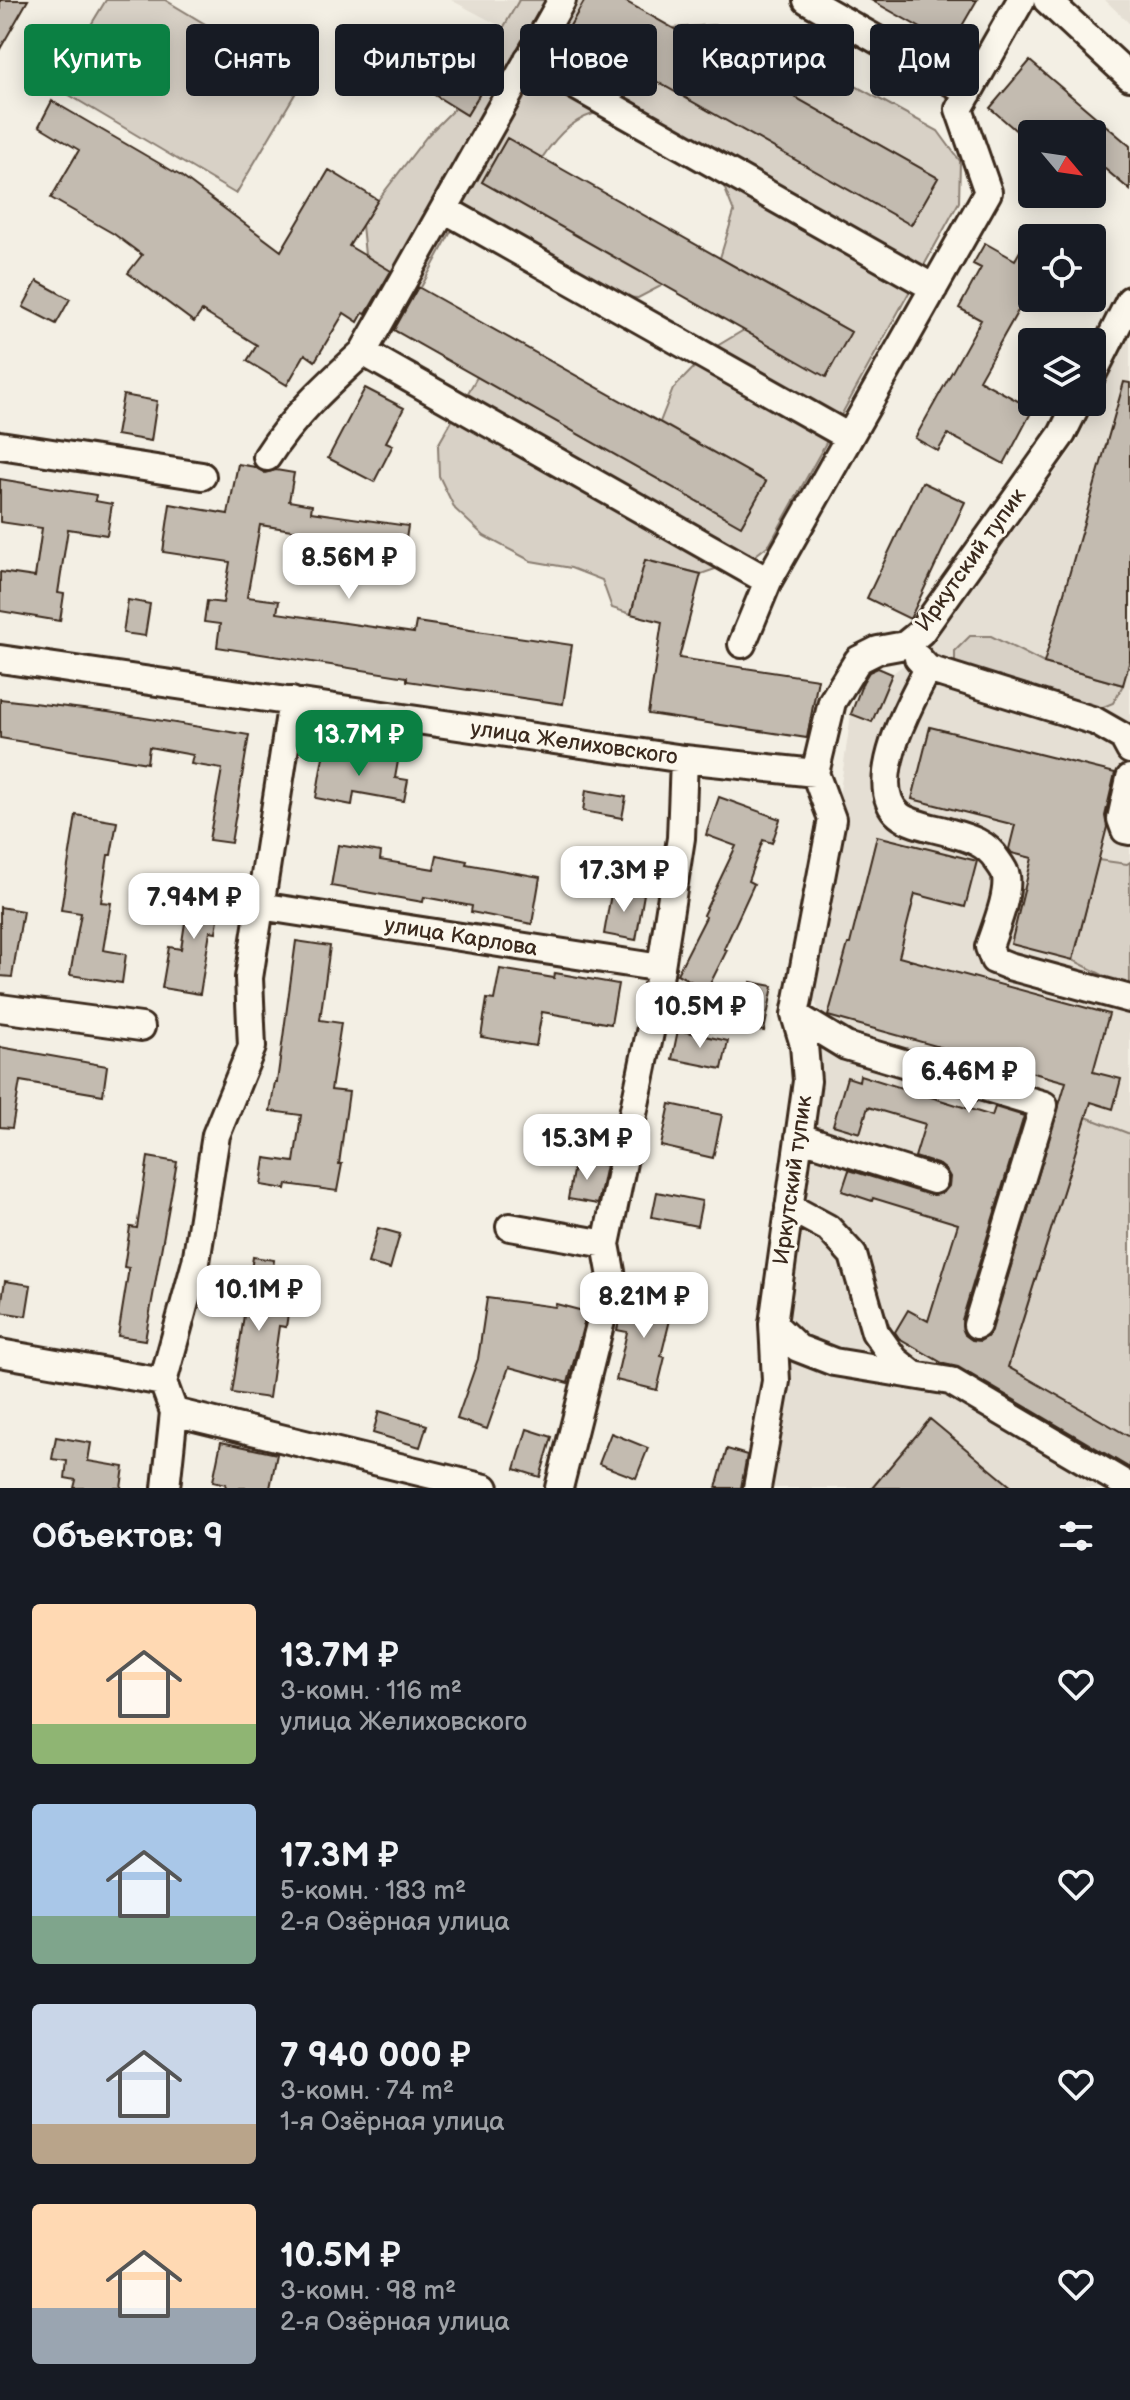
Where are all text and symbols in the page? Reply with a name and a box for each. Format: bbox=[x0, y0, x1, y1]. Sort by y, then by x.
chip: Купить bbox=[24, 24, 170, 96]
chip: Снять bbox=[186, 24, 319, 96]
chip: Фильтры bbox=[335, 24, 504, 96]
chip: Новое bbox=[520, 24, 657, 96]
chip: Квартира bbox=[673, 24, 854, 96]
chip: Дом bbox=[870, 24, 979, 96]
north arrow bbox=[1018, 120, 1106, 208]
map controls bbox=[1018, 120, 1106, 416]
button: locate bbox=[1018, 224, 1106, 312]
button: layers bbox=[1018, 328, 1106, 416]
street label: Иркутский тупик bbox=[910, 483, 1032, 637]
pin: 8.56M ₽ bbox=[275, 533, 423, 601]
text: 8.56M ₽ bbox=[301, 543, 397, 574]
pin: 13.7M ₽ bbox=[285, 710, 433, 778]
street label: улица Желиховского bbox=[469, 715, 679, 771]
text: 13.7M ₽ bbox=[314, 720, 404, 751]
pin: 17.3M ₽ bbox=[550, 846, 698, 914]
text: 17.3M ₽ bbox=[579, 856, 669, 887]
pin: 7.94M ₽ bbox=[120, 873, 268, 941]
text: 7.94M ₽ bbox=[146, 883, 242, 914]
street label: улица Карлова bbox=[382, 912, 540, 962]
pin: 10.5M ₽ bbox=[626, 982, 774, 1050]
text: 10.5M ₽ bbox=[654, 992, 746, 1023]
pin: 6.46M ₽ bbox=[895, 1047, 1043, 1115]
text: 6.46M ₽ bbox=[920, 1057, 1018, 1088]
street label: Иркутский тупик bbox=[768, 1093, 818, 1266]
pin: 15.3M ₽ bbox=[513, 1114, 661, 1182]
text: 15.3M ₽ bbox=[541, 1124, 633, 1155]
pin: 10.1M ₽ bbox=[185, 1265, 333, 1333]
pin: 8.21M ₽ bbox=[570, 1272, 718, 1340]
text: 10.1M ₽ bbox=[215, 1275, 303, 1306]
text: 8.21M ₽ bbox=[598, 1282, 690, 1313]
icon: filters bbox=[1054, 1514, 1098, 1558]
text: Объектов: 9 bbox=[32, 1516, 223, 1557]
text: 13.7M ₽ bbox=[280, 1635, 399, 1676]
icon: home bbox=[96, 1636, 192, 1732]
icon: heart bbox=[1054, 1662, 1098, 1706]
text: 3-комн. · 116 m² bbox=[280, 1676, 462, 1707]
text: улица Желиховского bbox=[280, 1707, 527, 1738]
text: 17.3M ₽ bbox=[280, 1835, 399, 1876]
icon: home bbox=[96, 1836, 192, 1932]
icon: heart bbox=[1054, 1862, 1098, 1906]
text: 5-комн. · 183 m² bbox=[280, 1876, 466, 1907]
text: 2-я Озёрная улица bbox=[280, 1907, 510, 1938]
text: 7 940 000 ₽ bbox=[280, 2035, 471, 2076]
icon: home bbox=[96, 2036, 192, 2132]
icon: heart bbox=[1054, 2062, 1098, 2106]
text: 3-комн. · 74 m² bbox=[280, 2076, 454, 2107]
text: 1-я Озёрная улица bbox=[280, 2107, 505, 2138]
text: 10.5M ₽ bbox=[280, 2235, 401, 2276]
icon: home bbox=[96, 2236, 192, 2332]
icon: heart bbox=[1054, 2262, 1098, 2306]
text: 3-комн. · 98 m² bbox=[280, 2276, 456, 2307]
text: 2-я Озёрная улица bbox=[280, 2307, 510, 2338]

